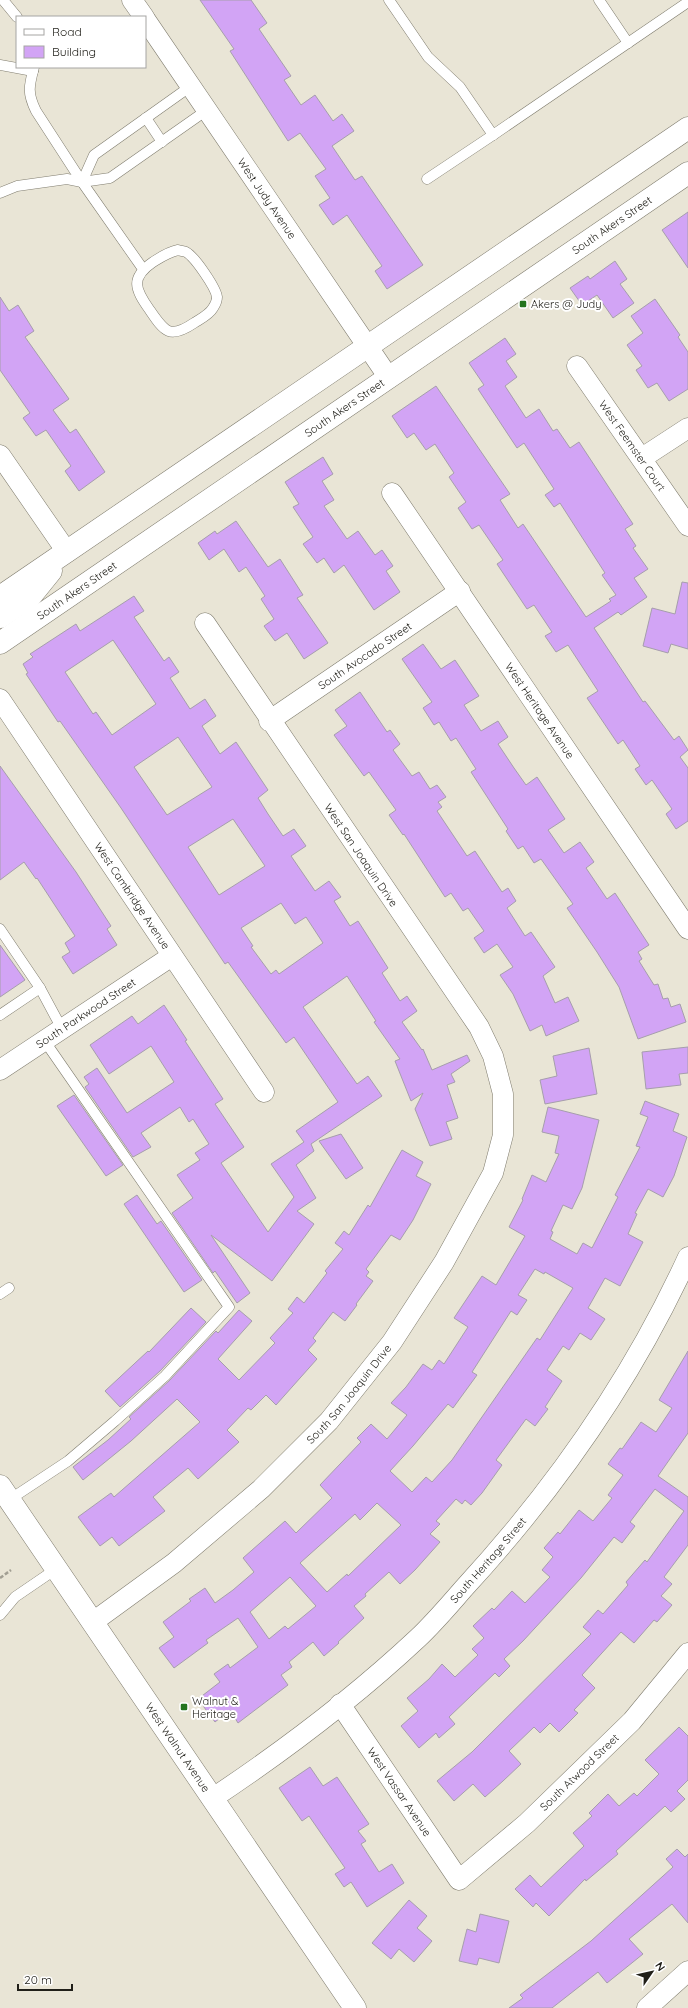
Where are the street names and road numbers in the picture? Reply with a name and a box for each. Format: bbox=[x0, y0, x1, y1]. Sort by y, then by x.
street label: West Judy Avenue bbox=[235, 155, 299, 242]
street label: South Akers Street bbox=[569, 193, 655, 257]
street label: South Akers Street bbox=[302, 375, 387, 440]
street label: West Feemster Court bbox=[596, 398, 669, 494]
street label: South Akers Street bbox=[34, 558, 120, 623]
street label: South Avocado Street bbox=[315, 619, 415, 693]
street label: West Heritage Avenue bbox=[502, 660, 577, 761]
street label: West San Joaquin Drive bbox=[321, 801, 401, 909]
street label: West Cambridge Avenue bbox=[91, 840, 173, 952]
street label: South Parkwood Street bbox=[33, 975, 139, 1051]
street label: South San Joaquin Drive bbox=[303, 1342, 394, 1447]
street label: South Heritage Street bbox=[447, 1514, 529, 1606]
street label: West Walnut Avenue bbox=[142, 1700, 213, 1795]
street label: South Atwood Street bbox=[537, 1731, 622, 1814]
street label: West Vassar Avenue bbox=[364, 1745, 434, 1839]

